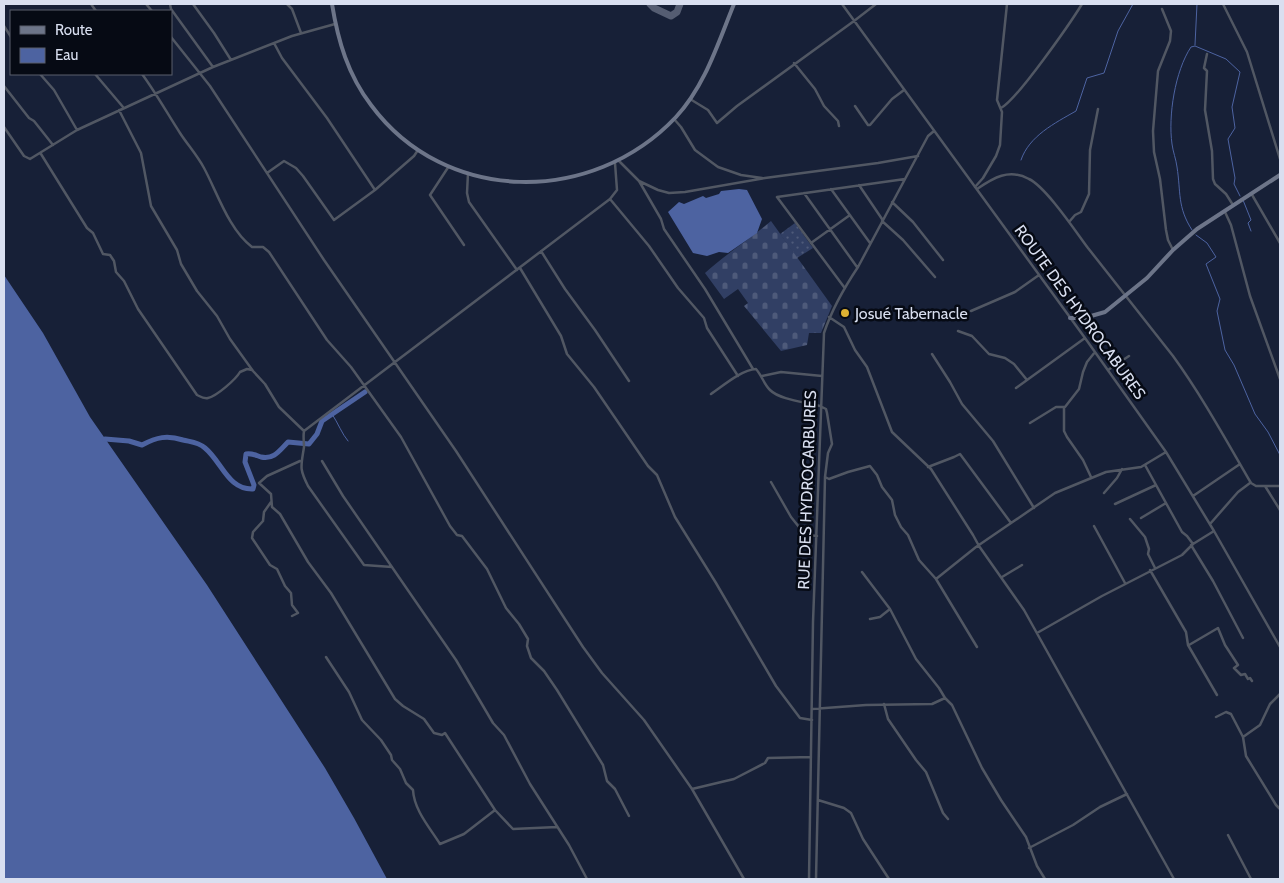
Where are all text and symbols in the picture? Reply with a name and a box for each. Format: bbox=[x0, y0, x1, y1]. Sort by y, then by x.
legend bbox=[10, 10, 172, 75]
text: Route bbox=[55, 21, 93, 39]
text: Eau bbox=[55, 46, 78, 64]
street label: ROUTE DES HYDROCABURES bbox=[1010, 221, 1150, 403]
place label: Josué Tabernacle bbox=[854, 304, 968, 323]
marker: Josué Tabernacle bbox=[839, 307, 851, 319]
street label: RUE DES HYDROCARBURES bbox=[794, 390, 820, 590]

